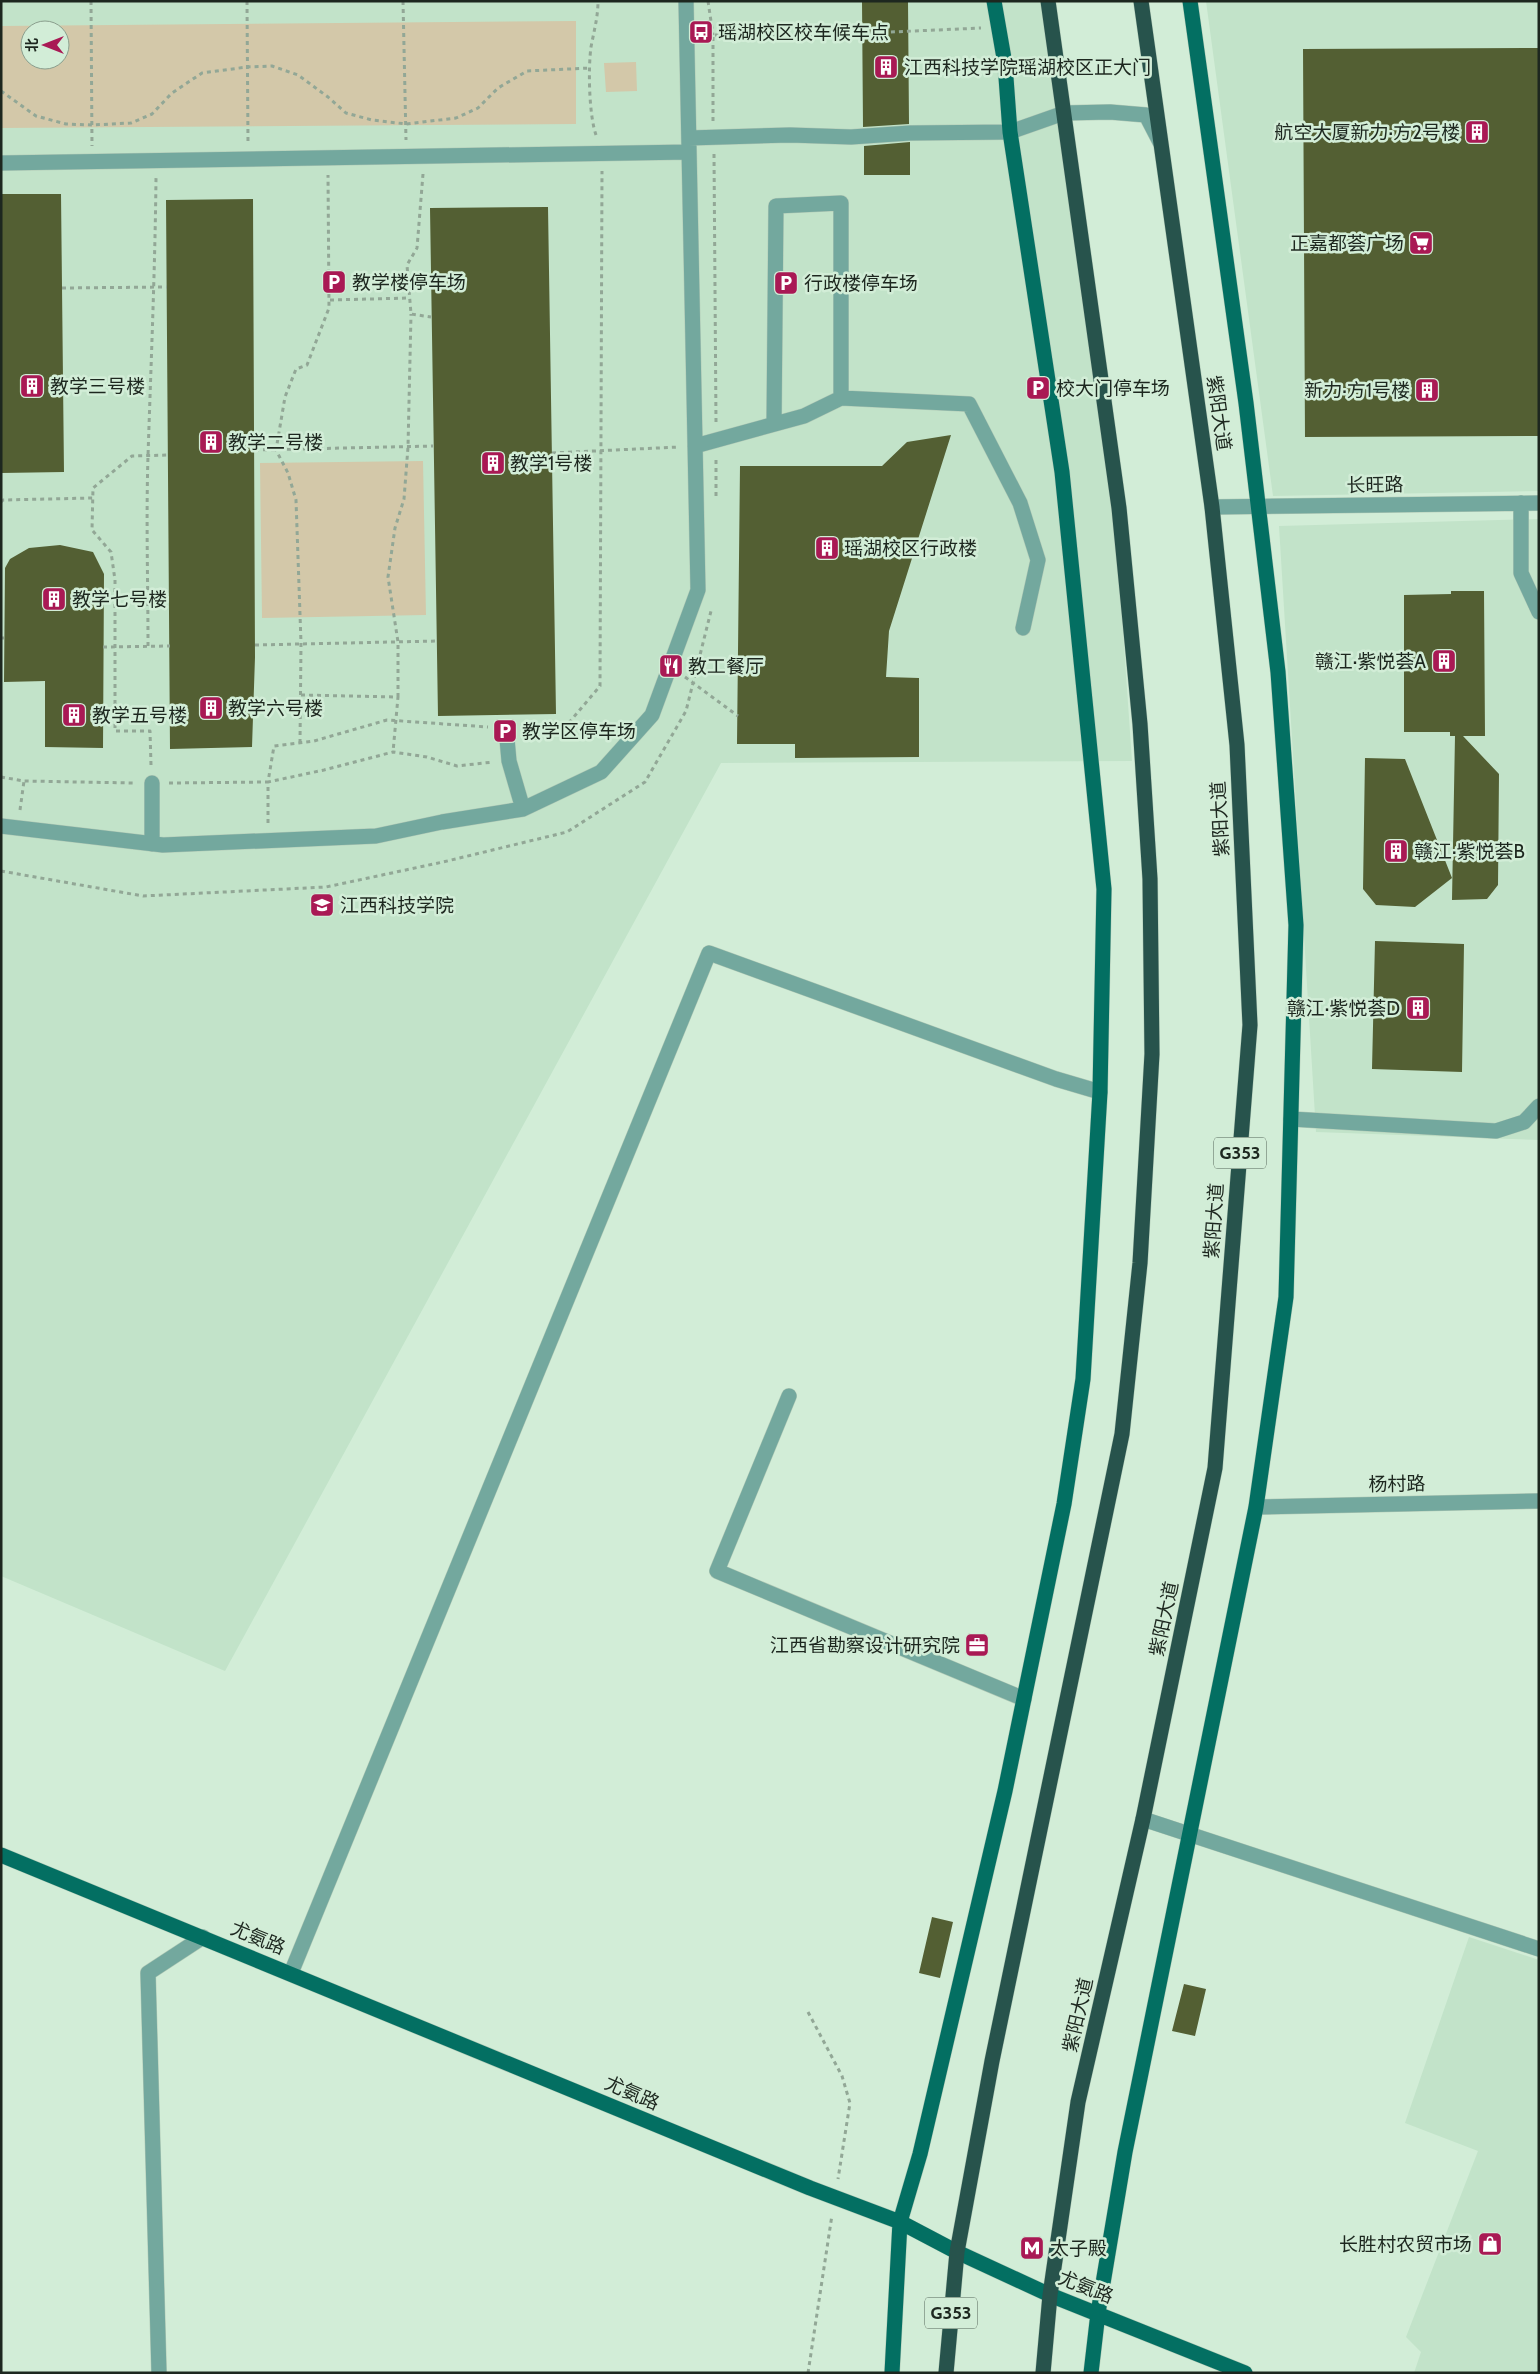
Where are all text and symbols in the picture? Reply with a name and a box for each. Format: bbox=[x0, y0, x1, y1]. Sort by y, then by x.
bus stop icon: 瑶湖校区校车候车点 bbox=[688, 19, 714, 45]
north arrow bbox=[20, 20, 70, 70]
place label: 瑶湖校区校车候车点 bbox=[718, 21, 889, 44]
text: 北 bbox=[23, 38, 41, 52]
building icon: 江西科技学院瑶湖校区正大门 bbox=[873, 54, 899, 80]
place label: 江西科技学院瑶湖校区正大门 bbox=[904, 56, 1151, 79]
building icon: 航空大厦新力·方2号楼 bbox=[1464, 119, 1490, 145]
place label: 航空大厦新力·方2号楼 bbox=[1275, 121, 1460, 144]
supermarket icon: 正嘉都荟广场 bbox=[1408, 230, 1434, 256]
place label: 正嘉都荟广场 bbox=[1290, 232, 1404, 255]
parking icon: 教学楼停车场 bbox=[321, 269, 347, 295]
parking icon: 行政楼停车场 bbox=[773, 270, 799, 296]
place label: 教学楼停车场 bbox=[352, 271, 466, 294]
place label: 行政楼停车场 bbox=[804, 272, 918, 295]
building icon: 教学三号楼 bbox=[19, 373, 45, 399]
street label: 紫阳大道 bbox=[1202, 374, 1236, 452]
place label: 教学三号楼 bbox=[50, 375, 145, 398]
parking icon: 校大门停车场 bbox=[1025, 375, 1051, 401]
place label: 校大门停车场 bbox=[1056, 377, 1170, 400]
building icon: 新力·方1号楼 bbox=[1414, 377, 1440, 403]
place label: 新力·方1号楼 bbox=[1304, 379, 1410, 402]
building icon: 教学二号楼 bbox=[198, 429, 224, 455]
place label: 教学二号楼 bbox=[228, 431, 323, 454]
building icon: 教学1号楼 bbox=[480, 450, 506, 476]
place label: 教学1号楼 bbox=[510, 452, 592, 475]
street label: 长旺路 bbox=[1346, 473, 1404, 497]
building icon: 瑶湖校区行政楼 bbox=[814, 535, 840, 561]
place label: 瑶湖校区行政楼 bbox=[844, 537, 977, 560]
building icon: 教学七号楼 bbox=[41, 586, 67, 612]
place label: 教学七号楼 bbox=[72, 588, 167, 611]
building icon: 赣江·紫悦荟A bbox=[1431, 648, 1457, 674]
place label: 赣江·紫悦荟A bbox=[1315, 650, 1426, 673]
restaurant icon: 教工餐厅 bbox=[658, 653, 684, 679]
place label: 教工餐厅 bbox=[688, 655, 764, 678]
building icon: 教学六号楼 bbox=[198, 695, 224, 721]
place label: 教学六号楼 bbox=[228, 697, 323, 720]
building icon: 教学五号楼 bbox=[61, 702, 87, 728]
place label: 教学五号楼 bbox=[92, 704, 187, 727]
parking icon: 教学区停车场 bbox=[492, 718, 518, 744]
place label: 教学区停车场 bbox=[522, 720, 636, 743]
street label: 紫阳大道 bbox=[1207, 780, 1233, 858]
building icon: 赣江·紫悦荟B bbox=[1383, 838, 1409, 864]
place label: 赣江·紫悦荟B bbox=[1414, 840, 1525, 863]
school or university icon: 江西科技学院 bbox=[309, 892, 335, 918]
place label: 江西科技学院 bbox=[340, 894, 454, 917]
building icon: 赣江·紫悦荟D bbox=[1405, 995, 1431, 1021]
place label: 赣江·紫悦荟D bbox=[1287, 997, 1400, 1020]
road number: G353 bbox=[1214, 1138, 1266, 1168]
street label: 紫阳大道 bbox=[1200, 1182, 1228, 1260]
street label: 杨村路 bbox=[1368, 1472, 1426, 1496]
street label: 紫阳大道 bbox=[1145, 1579, 1183, 1659]
office icon: 江西省勘察设计研究院 bbox=[964, 1632, 990, 1658]
place label: 江西省勘察设计研究院 bbox=[770, 1634, 960, 1657]
street label: 尤氨路 bbox=[227, 1917, 289, 1959]
street label: 紫阳大道 bbox=[1058, 1975, 1098, 2055]
street label: 尤氨路 bbox=[601, 2071, 663, 2115]
shop icon: 长胜村农贸市场 bbox=[1477, 2231, 1503, 2257]
place label: 长胜村农贸市场 bbox=[1339, 2233, 1472, 2256]
metro station icon: 太子殿 bbox=[1019, 2235, 1045, 2261]
place label: 太子殿 bbox=[1050, 2237, 1107, 2260]
street label: 尤氨路 bbox=[1055, 2266, 1117, 2308]
road number: G353 bbox=[925, 2298, 977, 2328]

